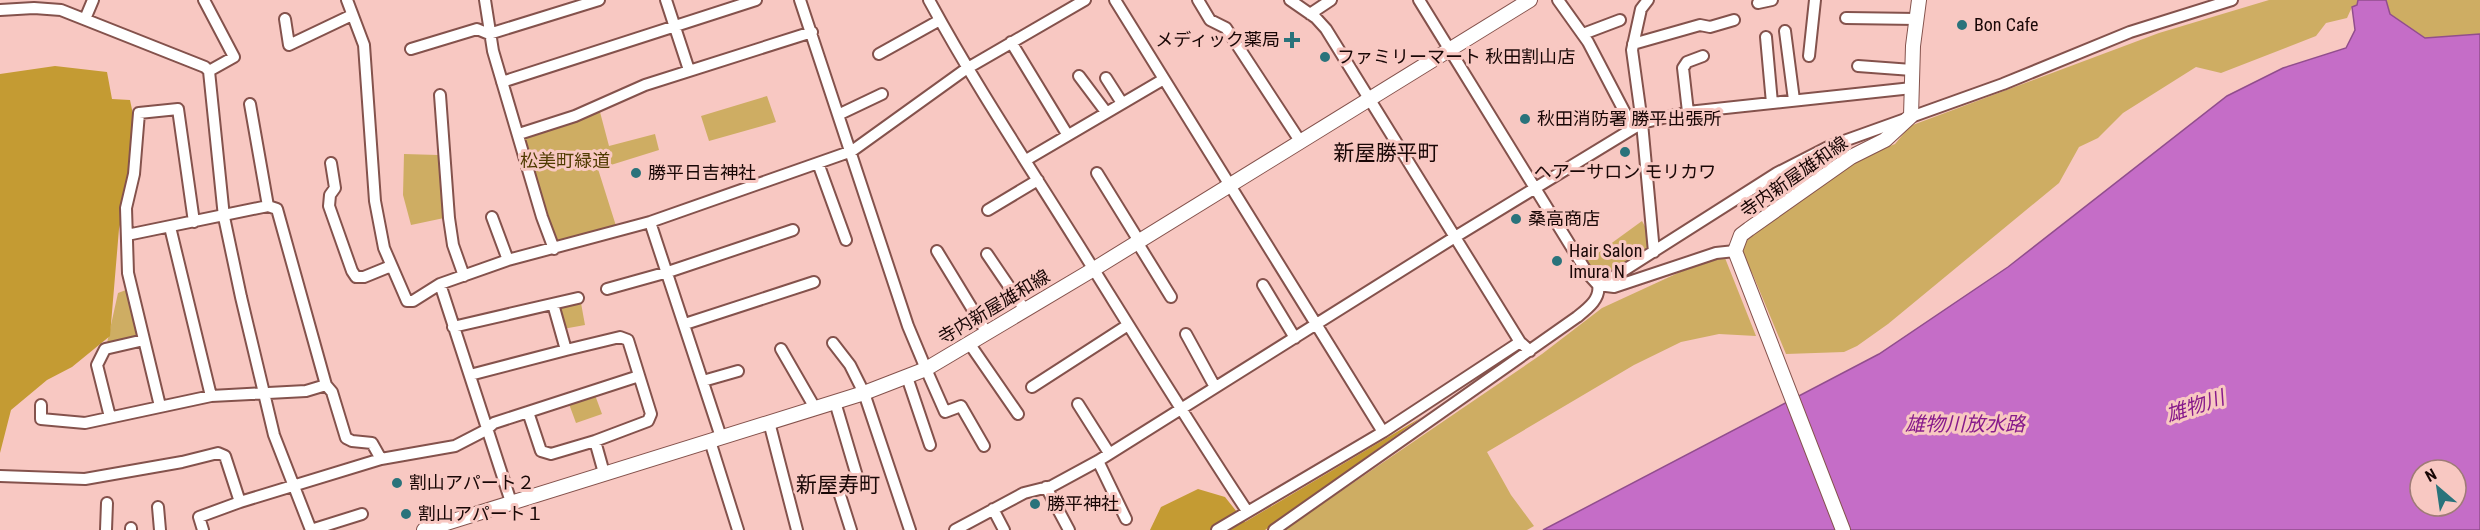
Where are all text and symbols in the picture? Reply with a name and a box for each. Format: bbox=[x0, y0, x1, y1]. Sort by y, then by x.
place label: Bon Cafe bbox=[1974, 14, 2038, 35]
marker: Bon Cafe bbox=[1955, 18, 1969, 32]
place label: メディック薬局 bbox=[1155, 29, 1280, 50]
marker: メディック薬局 bbox=[1285, 33, 1299, 47]
place label: ファミリーマート 秋田割山店 bbox=[1337, 46, 1575, 67]
marker: ファミリーマート 秋田割山店 bbox=[1318, 50, 1332, 64]
place label: 秋田消防署 勝平出張所 bbox=[1537, 108, 1721, 129]
marker: 秋田消防署 勝平出張所 bbox=[1518, 112, 1532, 126]
street label: 寺内新屋雄和線 bbox=[1736, 132, 1851, 221]
district label: 新屋勝平町 bbox=[1334, 141, 1439, 165]
marker: ヘアーサロン モリカワ bbox=[1618, 145, 1632, 159]
park label: 松美町緑道 bbox=[520, 150, 610, 171]
place label: ヘアーサロン モリカワ bbox=[1534, 161, 1716, 182]
place label: 勝平日吉神社 bbox=[648, 162, 756, 183]
marker: 勝平日吉神社 bbox=[629, 166, 643, 180]
place label: 桑高商店 bbox=[1528, 208, 1600, 229]
marker: 桑高商店 bbox=[1509, 212, 1523, 226]
place label: Hair Salon Imura N bbox=[1569, 240, 1642, 282]
marker: Hair Salon Imura N bbox=[1550, 254, 1564, 268]
street label: 寺内新屋雄和線 bbox=[934, 265, 1053, 348]
water label: 雄物川 bbox=[2163, 385, 2229, 427]
water label: 雄物川放水路 bbox=[1905, 412, 2027, 436]
north arrow bbox=[2408, 458, 2468, 518]
text: N bbox=[2422, 465, 2440, 486]
place label: 割山アパート２ bbox=[409, 472, 535, 493]
district label: 新屋寿町 bbox=[796, 473, 880, 497]
marker: 割山アパート２ bbox=[390, 476, 404, 490]
place label: 勝平神社 bbox=[1047, 493, 1119, 514]
marker: 勝平神社 bbox=[1028, 497, 1042, 511]
place label: 割山アパート１ bbox=[418, 503, 544, 524]
marker: 割山アパート１ bbox=[399, 507, 413, 521]

